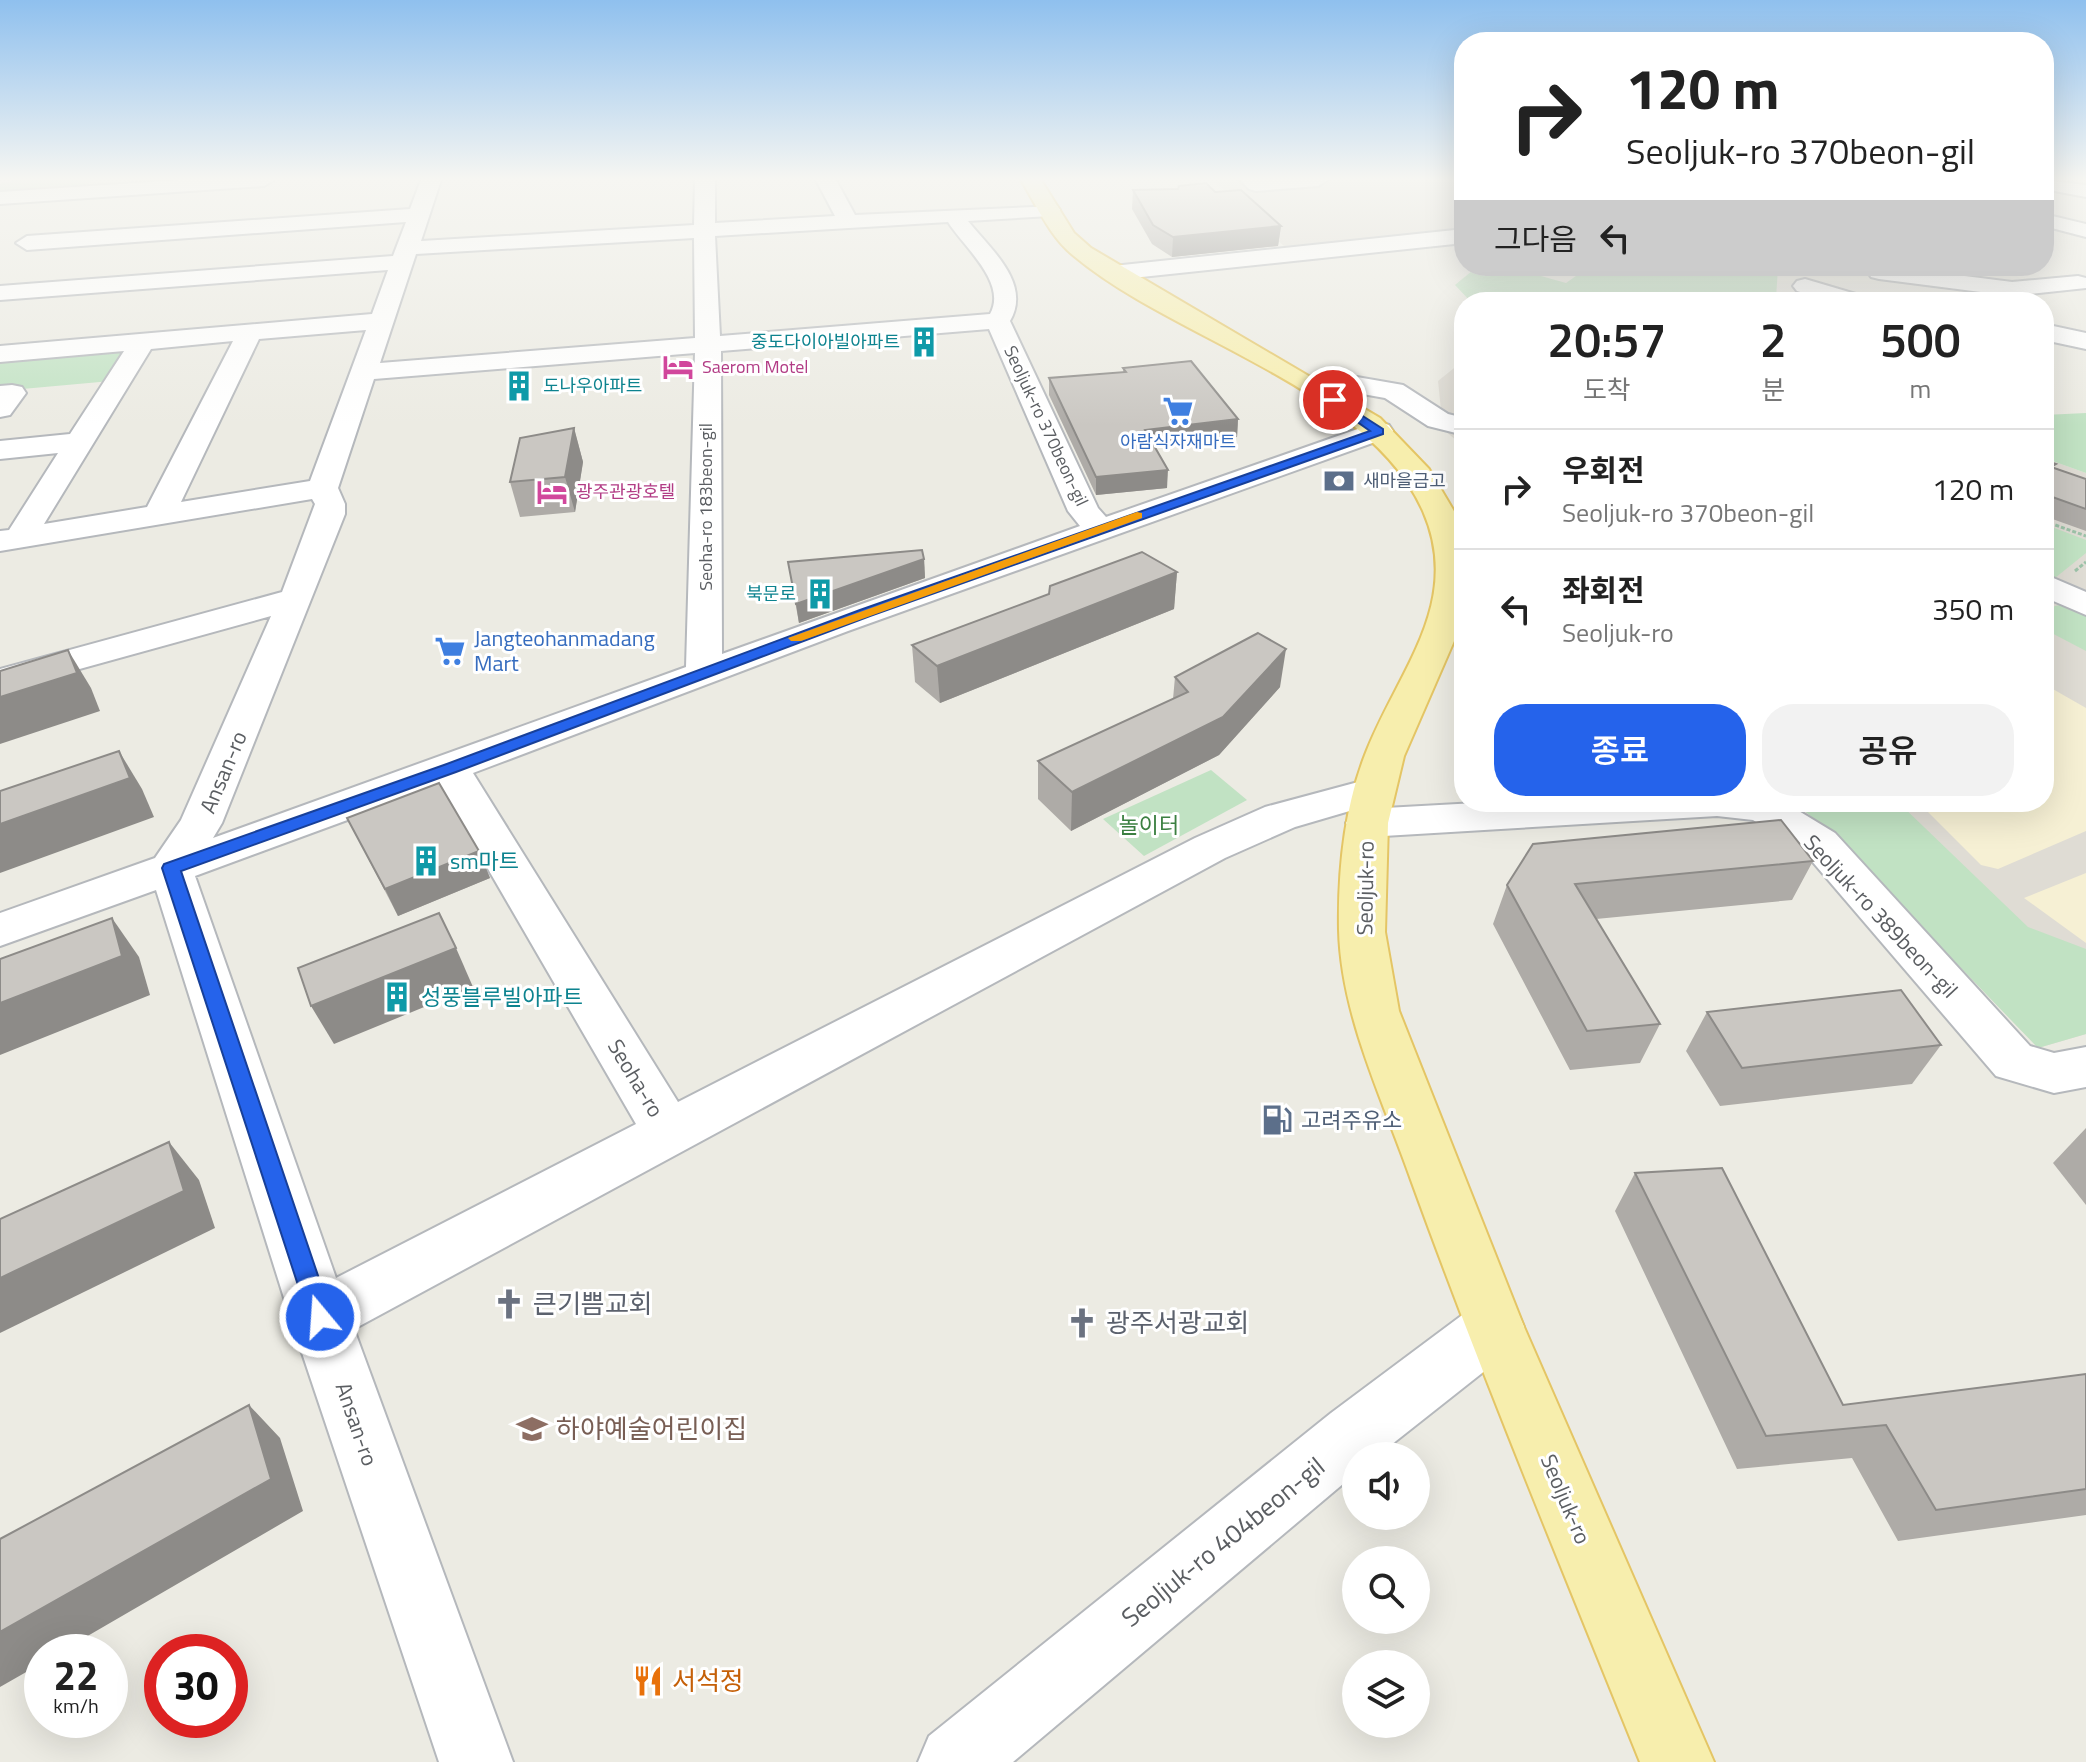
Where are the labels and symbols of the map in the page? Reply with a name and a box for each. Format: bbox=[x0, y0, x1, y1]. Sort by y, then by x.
building icon: 중도다이아빌아파트 bbox=[907, 325, 941, 359]
place label: 중도다이아빌아파트 bbox=[751, 328, 900, 355]
street label: Seoljuk-ro 370beon-gil bbox=[997, 341, 1096, 511]
hotel icon: Saerom Motel bbox=[661, 350, 695, 384]
place label: Saerom Motel bbox=[702, 353, 808, 380]
pin bbox=[1299, 366, 1367, 434]
building icon: 도나우아파트 bbox=[502, 369, 536, 403]
place label: 도나우아파트 bbox=[543, 372, 642, 399]
supermarket icon: 아람식자재마트 bbox=[1161, 394, 1195, 428]
street label: Seoha-ro 183beon-gil bbox=[692, 423, 719, 591]
place label: 아람식자재마트 bbox=[1120, 428, 1236, 455]
bank icon: 새마을금고 bbox=[1322, 464, 1356, 498]
place label: 새마을금고 bbox=[1363, 467, 1446, 494]
hotel icon: 광주관광호텔 bbox=[535, 475, 569, 509]
place label: 광주관광호텔 bbox=[576, 478, 675, 505]
building icon: 북문로 bbox=[803, 577, 837, 611]
place label: 북문로 bbox=[746, 580, 796, 607]
place label: Jangteohanmadang Mart bbox=[474, 621, 655, 680]
supermarket icon: Jangteohanmadang Mart bbox=[433, 634, 467, 668]
street label: Ansan-ro bbox=[190, 725, 256, 819]
park label: 놀이터 bbox=[1119, 808, 1179, 842]
street label: Seoljuk-ro 389beon-gil bbox=[1796, 826, 1966, 1006]
street label: Seoljuk-ro bbox=[1347, 840, 1383, 936]
building icon: sm마트 bbox=[409, 844, 443, 878]
place label: sm마트 bbox=[450, 844, 519, 878]
building icon: 성풍블루빌아파트 bbox=[380, 980, 414, 1014]
place label: 성풍블루빌아파트 bbox=[421, 980, 583, 1014]
street label: Seoha-ro bbox=[599, 1032, 673, 1124]
fuel station icon: 고려주유소 bbox=[1260, 1103, 1294, 1137]
place label: 고려주유소 bbox=[1301, 1103, 1402, 1137]
position arrow bbox=[278, 1275, 362, 1359]
place label: 큰기쁨교회 bbox=[533, 1284, 653, 1323]
church icon: 큰기쁨교회 bbox=[492, 1287, 526, 1321]
place label: 광주서광교회 bbox=[1106, 1303, 1250, 1342]
church icon: 광주서광교회 bbox=[1065, 1306, 1099, 1340]
street label: Ansan-ro bbox=[327, 1378, 387, 1470]
place label: 하야예술어린이집 bbox=[556, 1409, 747, 1448]
school or university icon: 하야예술어린이집 bbox=[515, 1412, 549, 1446]
street label: Seoljuk-ro 404beon-gil bbox=[1112, 1447, 1333, 1636]
street label: Seoljuk-ro bbox=[1532, 1449, 1600, 1549]
speed limit sign: 30 bbox=[144, 1634, 248, 1738]
place label: 서석정 bbox=[672, 1661, 744, 1700]
restaurant icon: 서석정 bbox=[631, 1664, 665, 1698]

